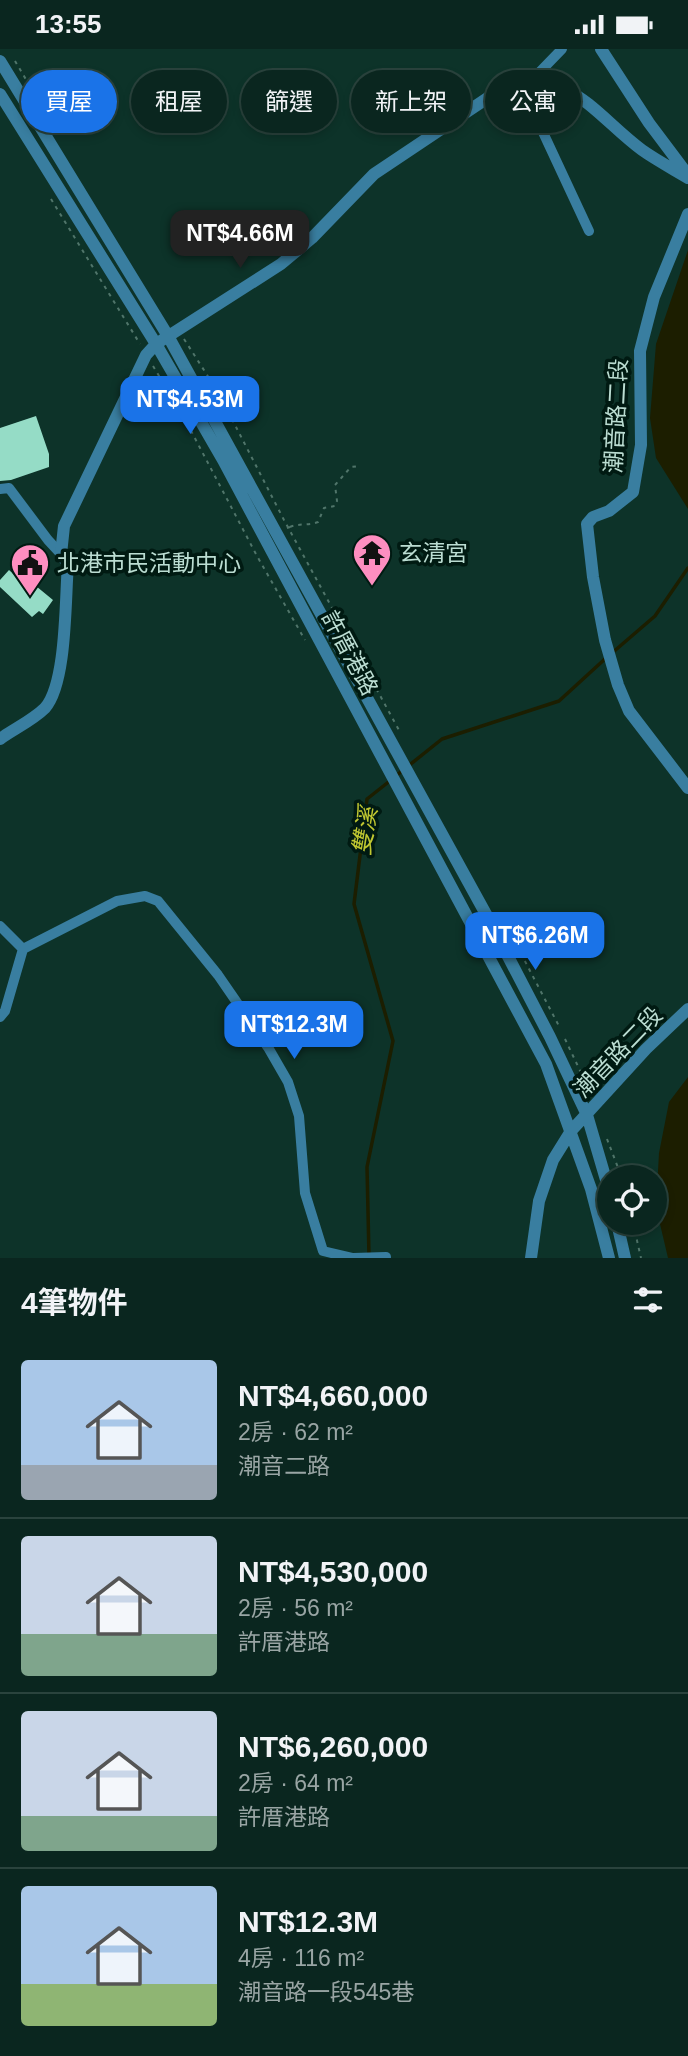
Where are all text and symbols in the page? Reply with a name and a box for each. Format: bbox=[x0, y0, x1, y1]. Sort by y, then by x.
text: 13:55 bbox=[35, 9, 102, 39]
chip: 買屋 bbox=[21, 70, 117, 133]
chip: 租屋 bbox=[131, 70, 227, 133]
chip: 篩選 bbox=[241, 70, 337, 133]
chip: 新上架 bbox=[351, 70, 471, 133]
chip: 公寓 bbox=[485, 70, 581, 133]
pin: NT$4.66M bbox=[168, 211, 312, 270]
text: NT$4.66M bbox=[186, 220, 294, 246]
street label: 潮音路二段 bbox=[600, 358, 632, 474]
pin: NT$4.53M bbox=[118, 377, 262, 436]
text: NT$4.53M bbox=[136, 386, 244, 412]
temple icon: 玄清宮 bbox=[351, 532, 393, 587]
place label: 玄清宮 bbox=[399, 540, 468, 566]
public building icon: 北港市民活動中心 bbox=[9, 542, 51, 597]
place label: 北港市民活動中心 bbox=[57, 550, 241, 576]
street label: 許厝港路 bbox=[317, 606, 383, 700]
water label: 雙溪 bbox=[347, 802, 382, 857]
pin: NT$6.26M bbox=[463, 913, 607, 972]
text: NT$6.26M bbox=[481, 922, 589, 948]
pin: NT$12.3M bbox=[222, 1002, 366, 1061]
street label: 潮音路二段 bbox=[569, 1002, 667, 1102]
text: NT$12.3M bbox=[240, 1011, 348, 1037]
map controls bbox=[597, 1165, 667, 1235]
button: locate bbox=[597, 1165, 667, 1235]
icon: filters bbox=[629, 1281, 667, 1319]
text: 4筆物件 bbox=[21, 1286, 128, 1319]
text: NT$4,660,000 bbox=[238, 1379, 428, 1412]
icon: home bbox=[77, 1388, 161, 1472]
text: 2房 · 62 m² bbox=[238, 1419, 353, 1445]
text: 潮音二路 bbox=[238, 1453, 330, 1479]
text: NT$4,530,000 bbox=[238, 1555, 428, 1588]
icon: home bbox=[77, 1564, 161, 1648]
text: 2房 · 56 m² bbox=[238, 1595, 353, 1621]
text: 許厝港路 bbox=[238, 1629, 330, 1655]
text: NT$6,260,000 bbox=[238, 1730, 428, 1763]
icon: home bbox=[77, 1739, 161, 1823]
text: 2房 · 64 m² bbox=[238, 1770, 353, 1796]
text: 許厝港路 bbox=[238, 1804, 330, 1830]
text: NT$12.3M bbox=[238, 1905, 378, 1938]
icon: home bbox=[77, 1914, 161, 1998]
text: 4房 · 116 m² bbox=[238, 1945, 364, 1971]
text: 潮音路一段545巷 bbox=[238, 1979, 414, 2005]

